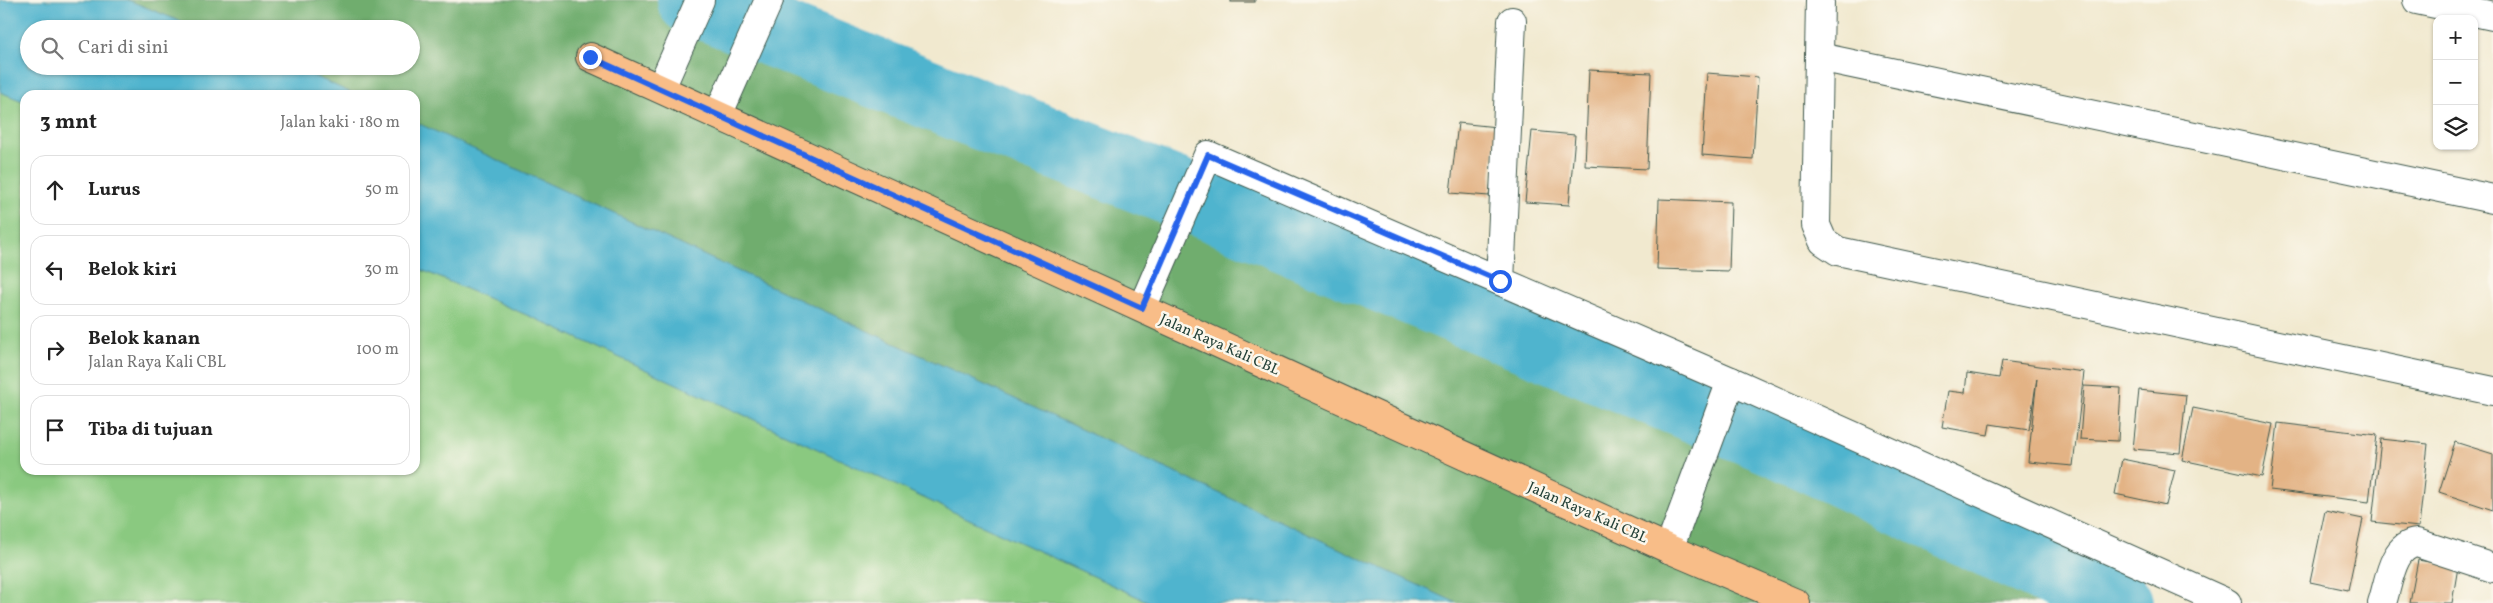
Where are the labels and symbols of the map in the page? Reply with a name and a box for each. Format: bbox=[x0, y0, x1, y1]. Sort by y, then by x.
route end bbox=[579, 46, 602, 69]
route start bbox=[1489, 270, 1512, 293]
street label: Jalan Raya Kali CBL bbox=[1156, 309, 1283, 382]
street label: Jalan Raya Kali CBL bbox=[1524, 477, 1651, 550]

